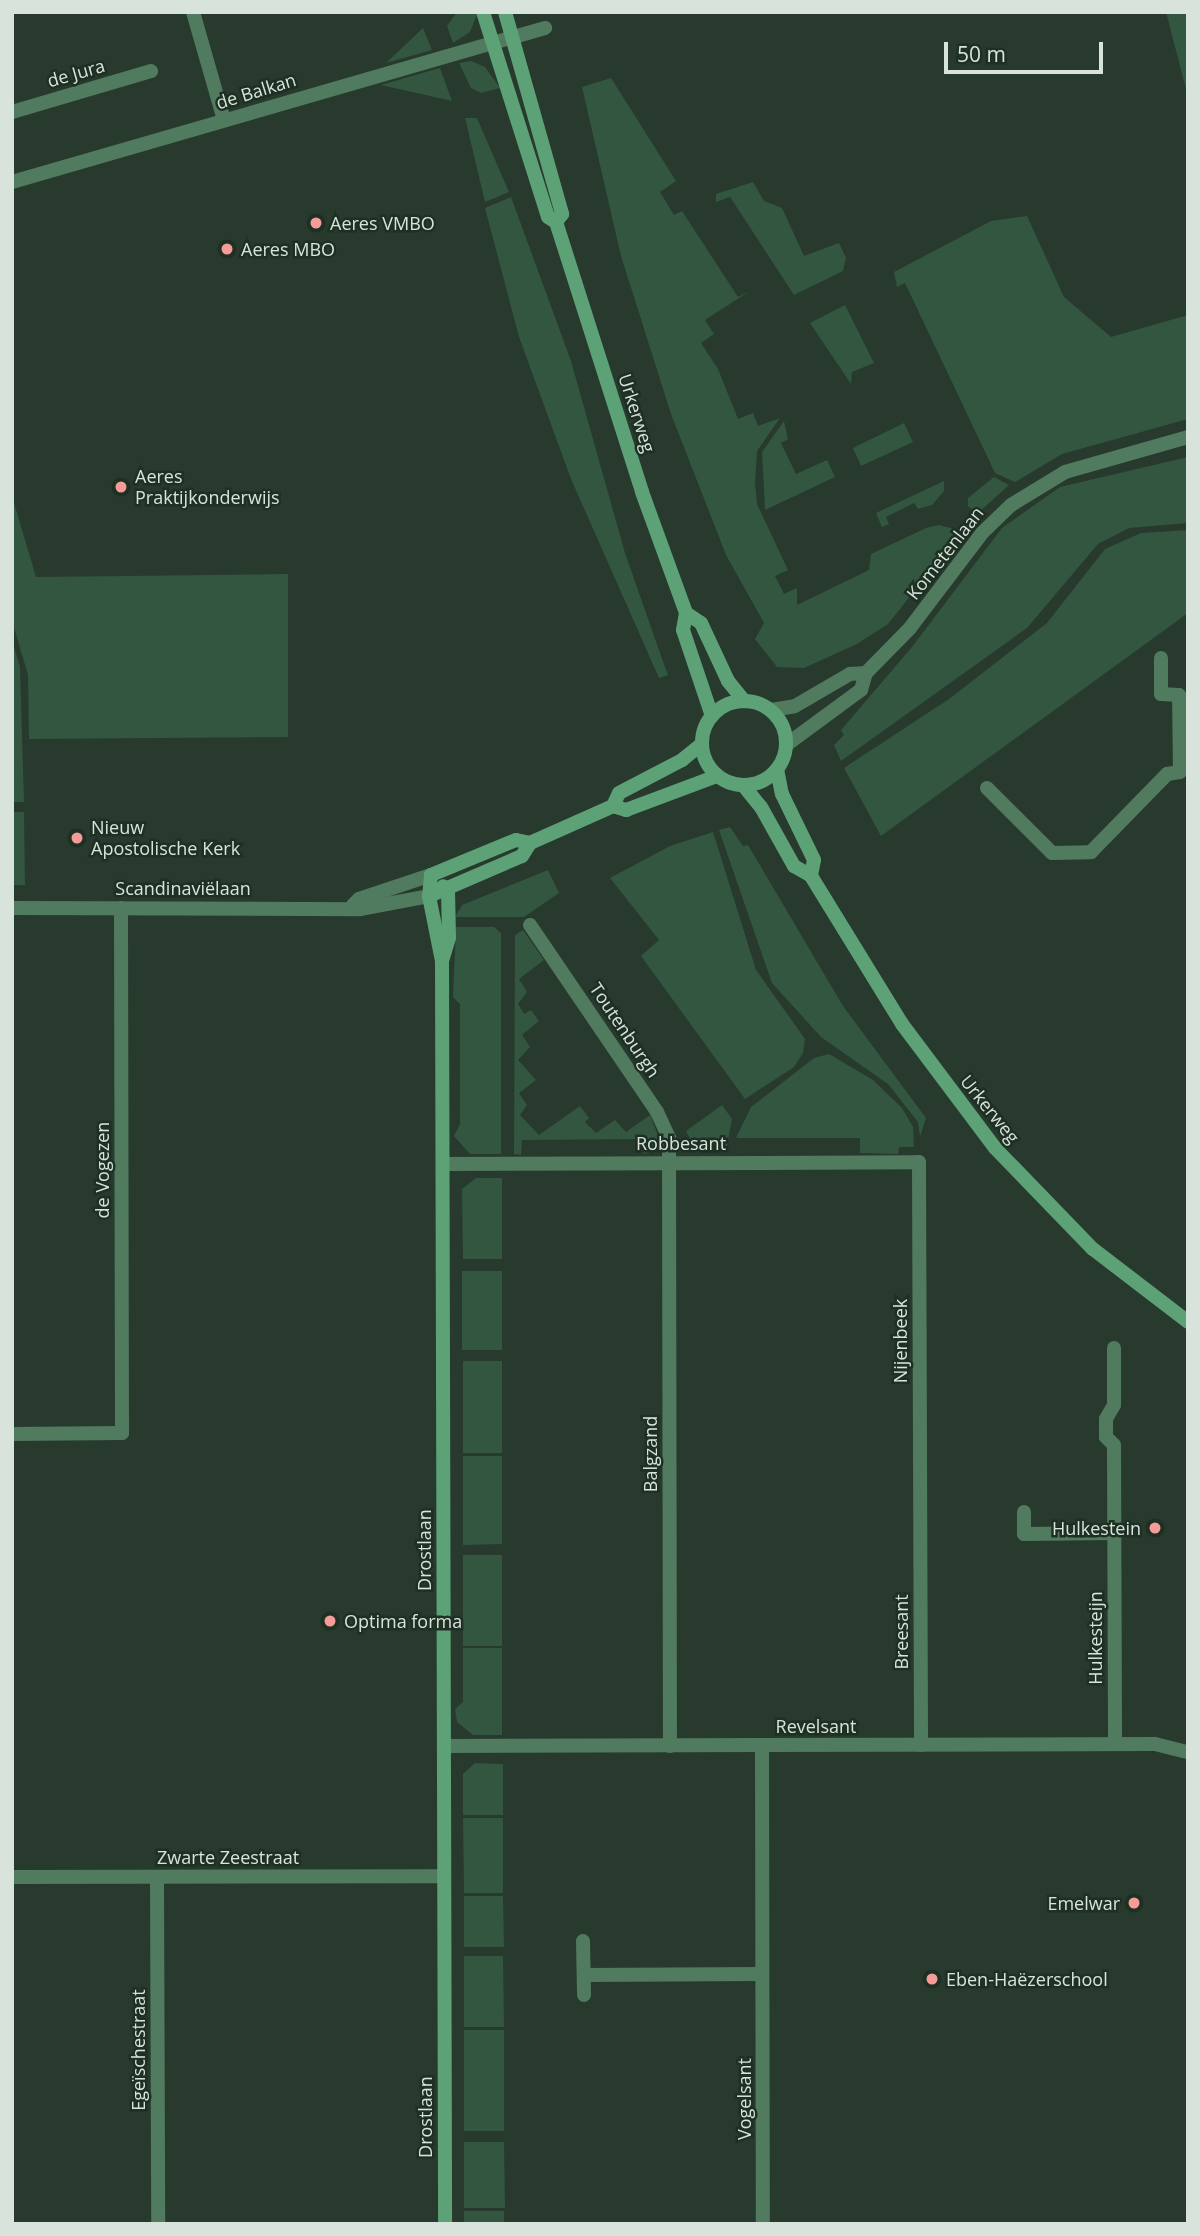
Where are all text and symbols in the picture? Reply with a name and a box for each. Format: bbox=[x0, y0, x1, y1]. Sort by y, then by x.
scale bar bbox=[948, 28, 1107, 72]
text: 50 m bbox=[957, 40, 1006, 68]
street label: de Jura bbox=[45, 54, 107, 92]
street label: de Balkan bbox=[213, 69, 299, 113]
place label: Aeres VMBO bbox=[330, 212, 435, 234]
marker: Aeres VMBO bbox=[308, 215, 324, 231]
place label: Aeres MBO bbox=[241, 238, 335, 260]
marker: Aeres MBO bbox=[219, 241, 235, 257]
street label: Urkerweg bbox=[614, 371, 660, 455]
place label: Aeres Praktijkonderwijs bbox=[135, 466, 280, 508]
marker: Aeres Praktijkonderwijs bbox=[113, 479, 129, 495]
street label: Kometenlaan bbox=[902, 502, 988, 604]
place label: Nieuw Apostolische Kerk bbox=[91, 817, 240, 860]
marker: Nieuw Apostolische Kerk bbox=[69, 830, 85, 846]
street label: Scandinaviëlaan bbox=[115, 877, 251, 899]
street label: Toutenburgh bbox=[585, 979, 665, 1081]
street label: Urkerweg bbox=[956, 1071, 1024, 1147]
street label: de Vogezen bbox=[91, 1122, 113, 1218]
street label: Robbesant bbox=[636, 1132, 726, 1154]
street label: Nijenbeek bbox=[889, 1299, 911, 1383]
street label: Balgzand bbox=[639, 1416, 661, 1492]
street label: Drostlaan bbox=[413, 1509, 435, 1591]
place label: Hulkestein bbox=[1052, 1517, 1141, 1539]
marker: Hulkestein bbox=[1147, 1520, 1163, 1536]
street label: Hulkesteijn bbox=[1084, 1591, 1106, 1685]
street label: Breesant bbox=[890, 1594, 912, 1670]
place label: Optima forma bbox=[344, 1610, 462, 1632]
marker: Optima forma bbox=[322, 1613, 338, 1629]
street label: Revelsant bbox=[776, 1715, 856, 1737]
street label: Zwarte Zeestraat bbox=[157, 1846, 299, 1868]
place label: Emelwar bbox=[1047, 1892, 1120, 1914]
marker: Emelwar bbox=[1126, 1895, 1142, 1911]
place label: Eben-Haëzerschool bbox=[946, 1968, 1108, 1990]
marker: Eben-Haëzerschool bbox=[924, 1971, 940, 1987]
street label: Egeïschestraat bbox=[127, 1989, 149, 2111]
street label: Vogelsant bbox=[733, 2058, 755, 2140]
street label: Drostlaan bbox=[414, 2076, 436, 2158]

